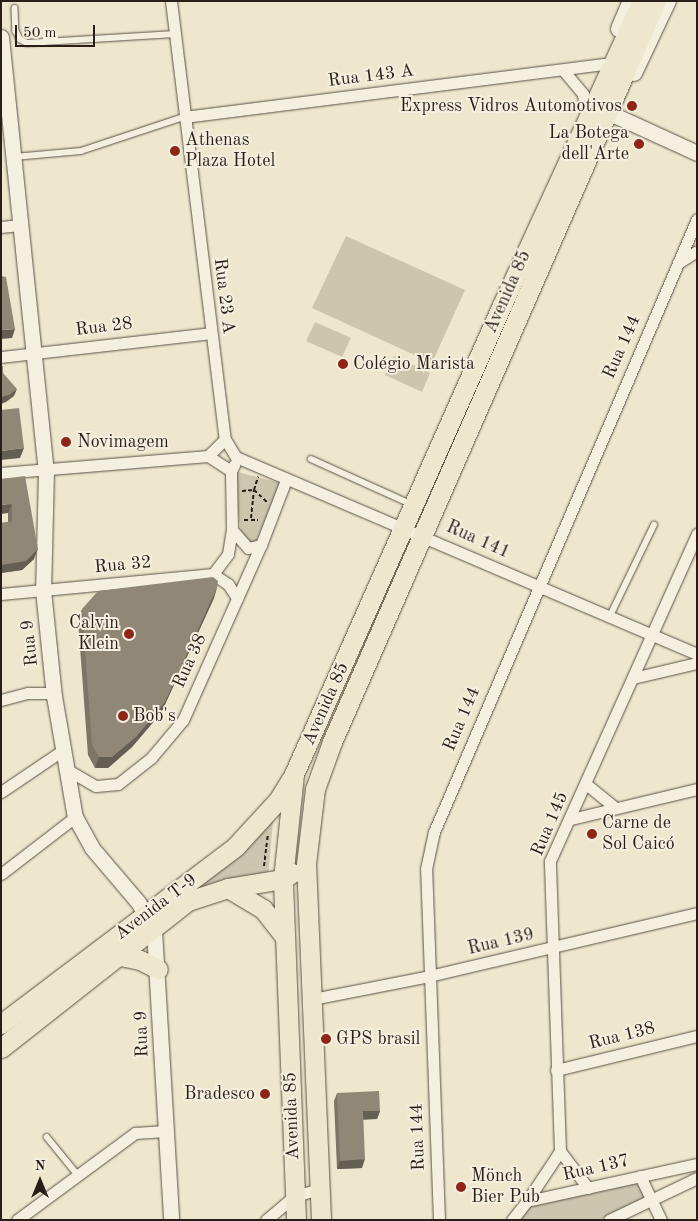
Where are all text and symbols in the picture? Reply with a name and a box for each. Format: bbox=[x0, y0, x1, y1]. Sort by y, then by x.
scale bar bbox=[18, 15, 98, 47]
text: 50 m bbox=[23, 26, 57, 41]
street label: Rua 143 A bbox=[327, 60, 415, 92]
place label: Express Vidros Automotivos bbox=[400, 95, 622, 117]
marker: Express Vidros Automotivos bbox=[626, 100, 638, 112]
place label: La Botega dell'Arte bbox=[548, 123, 629, 166]
place label: Athenas Plaza Hotel bbox=[185, 130, 275, 172]
marker: La Botega dell'Arte bbox=[633, 138, 645, 150]
marker: Athenas Plaza Hotel bbox=[169, 145, 181, 157]
street label: Avenida 85 bbox=[480, 247, 536, 337]
street label: Rua 23 A bbox=[209, 257, 239, 335]
street label: Rua 144 bbox=[598, 312, 646, 382]
street label: Rua 28 bbox=[74, 313, 134, 341]
place label: Colégio Marista bbox=[353, 353, 475, 375]
marker: Colégio Marista bbox=[337, 358, 349, 370]
place label: Novimagem bbox=[77, 431, 169, 453]
marker: Novimagem bbox=[59, 435, 73, 449]
street label: Rua 141 bbox=[443, 516, 513, 564]
street label: Rua 32 bbox=[94, 552, 152, 578]
place label: Calvin Klein bbox=[69, 613, 119, 656]
street label: Rua 9 bbox=[17, 619, 43, 667]
marker: Calvin Klein bbox=[123, 628, 135, 640]
street label: Rua 38 bbox=[168, 630, 212, 692]
street label: Avenida 85 bbox=[298, 659, 354, 749]
street label: Rua 144 bbox=[439, 684, 485, 754]
place label: Bob's bbox=[133, 705, 176, 727]
marker: Bob's bbox=[117, 710, 129, 722]
street label: Rua 145 bbox=[527, 789, 573, 859]
place label: Carne de Sol Caicó bbox=[602, 813, 675, 856]
marker: Carne de Sol Caicó bbox=[586, 828, 598, 840]
street label: Avenida T-9 bbox=[111, 869, 201, 945]
street label: Rua 139 bbox=[466, 924, 536, 960]
street label: Rua 9 bbox=[130, 1010, 154, 1058]
street label: Rua 138 bbox=[587, 1017, 657, 1055]
place label: GPS brasil bbox=[336, 1028, 420, 1050]
marker: GPS brasil bbox=[320, 1033, 332, 1045]
street label: Avenida 85 bbox=[280, 1071, 304, 1161]
place label: Bradesco bbox=[184, 1083, 255, 1105]
marker: Bradesco bbox=[259, 1088, 271, 1100]
street label: Rua 144 bbox=[406, 1103, 430, 1171]
street label: Rua 137 bbox=[561, 1150, 631, 1186]
north arrow bbox=[15, 1156, 65, 1206]
text: N bbox=[35, 1159, 45, 1173]
place label: Mönch Bier Pub bbox=[471, 1166, 540, 1208]
marker: Mönch Bier Pub bbox=[455, 1181, 467, 1193]

